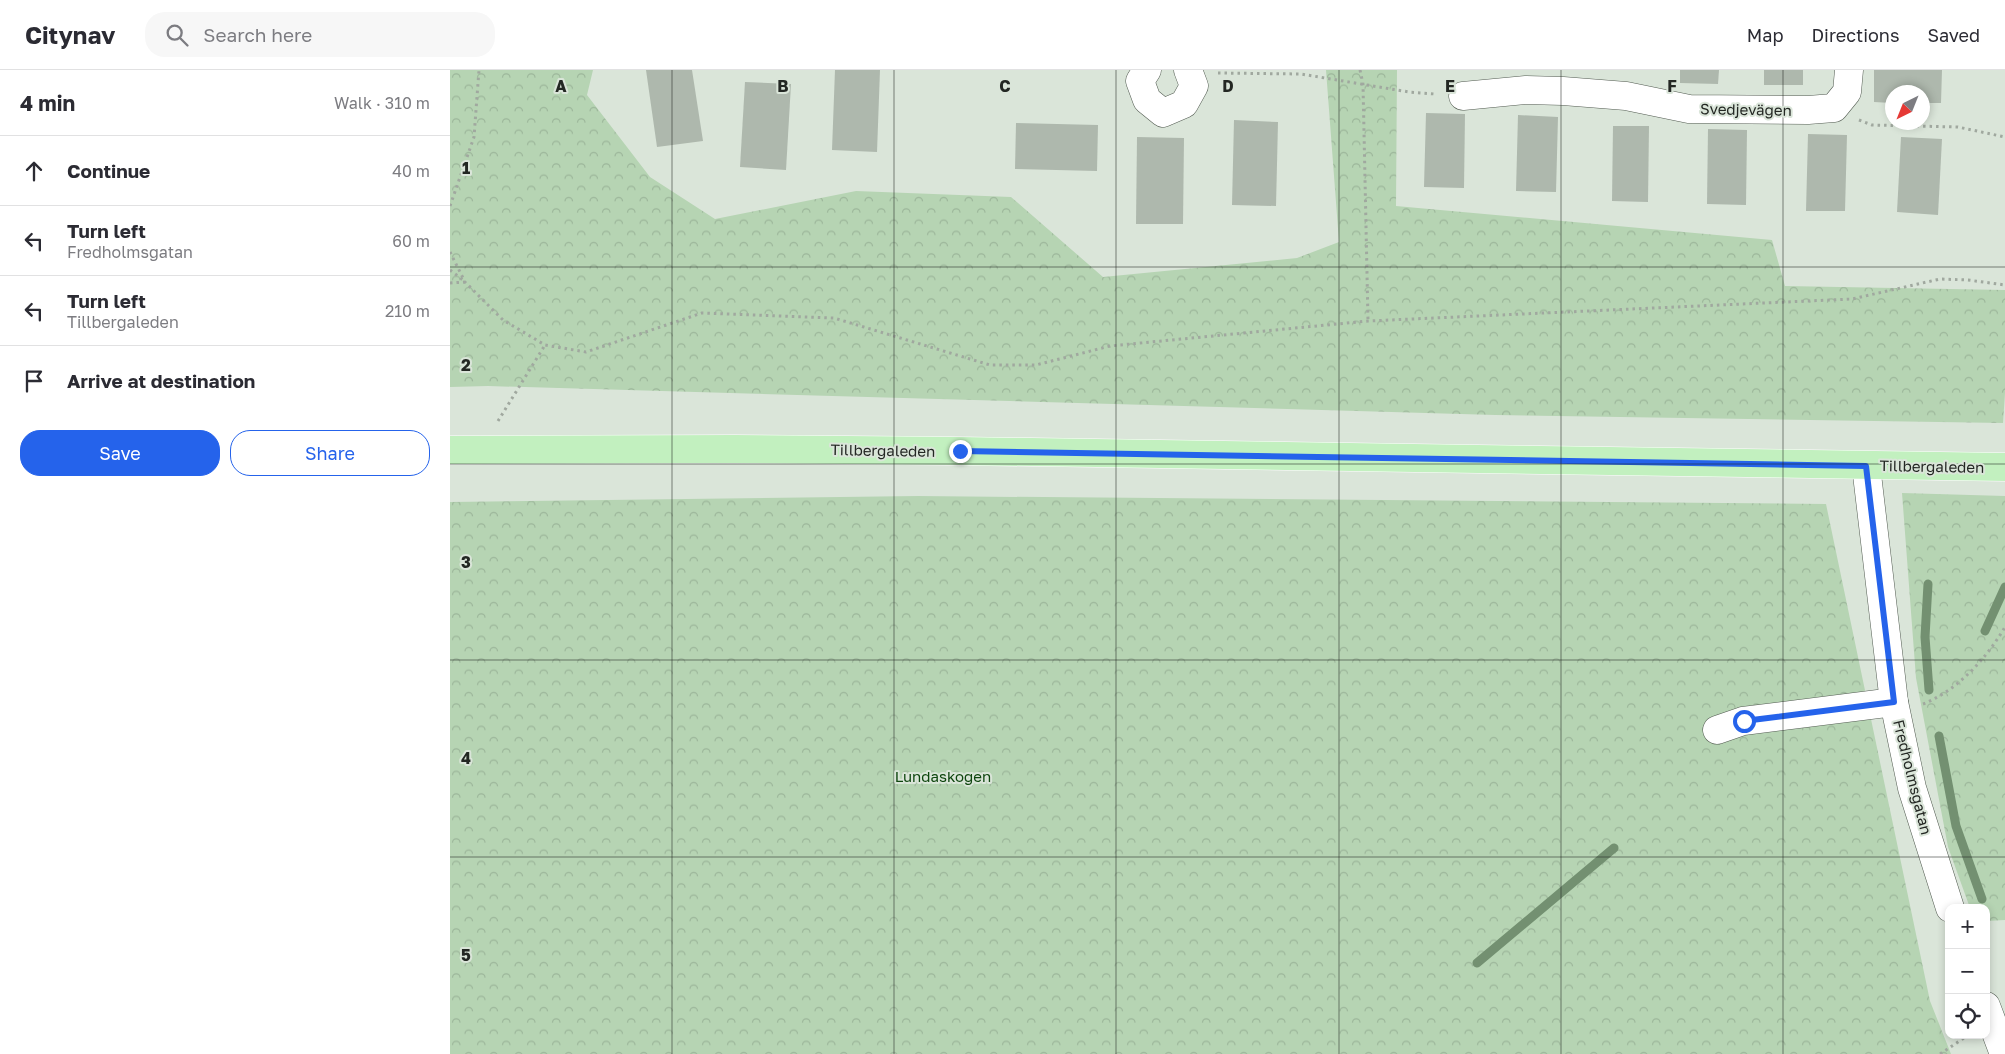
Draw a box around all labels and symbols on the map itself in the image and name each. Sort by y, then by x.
text: A [555,76,567,96]
text: B [777,76,789,96]
text: C [999,76,1011,96]
text: D [1222,76,1234,96]
text: E [1445,76,1455,96]
text: F [1667,76,1677,96]
north arrow [1885,85,1930,130]
street label: Svedjevägen [1700,99,1792,119]
text: 1 [462,158,470,178]
text: 2 [461,355,471,375]
street label: Tillbergaleden [830,440,936,460]
route end [949,440,972,463]
street label: Tillbergaleden [1879,456,1985,476]
text: 3 [461,552,471,572]
route start [1733,710,1756,733]
street label: Fredholmsgatan [1890,718,1936,836]
text: 4 [461,748,471,768]
park label: Lundaskogen [895,767,991,785]
text: 5 [461,945,471,965]

